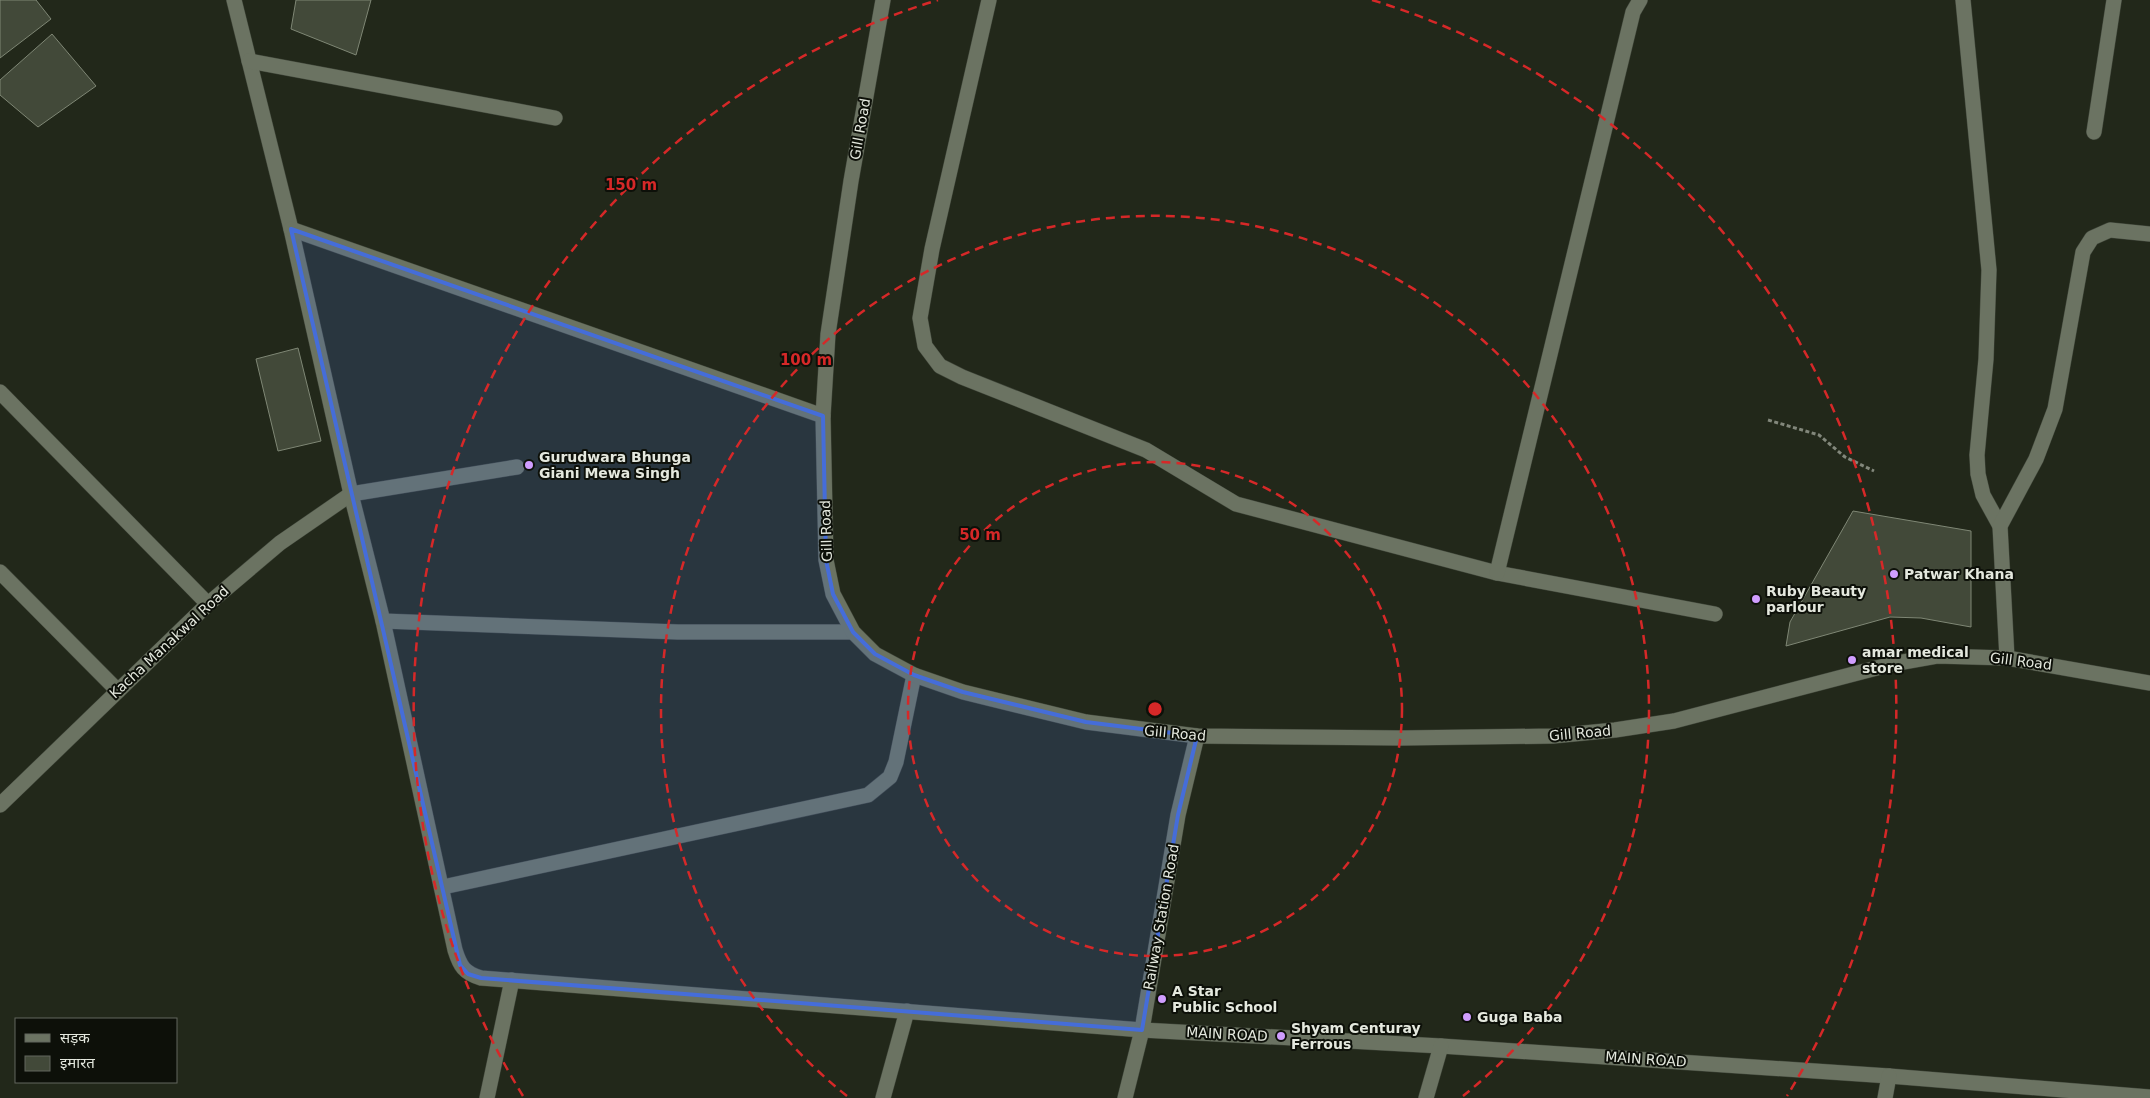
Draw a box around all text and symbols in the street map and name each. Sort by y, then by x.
street label: Gill Road [847,97,873,161]
text: 150 m [605,176,657,194]
text: 100 m [780,351,832,369]
place label: Gurudwara Bhunga Giani Mewa Singh [539,449,691,481]
marker: Gurudwara Bhunga Giani Mewa Singh [523,459,535,471]
street label: Gill Road [817,500,835,562]
text: 50 m [959,526,1001,544]
place label: Patwar Khana [1904,566,2014,582]
marker: Patwar Khana [1888,568,1900,580]
street label: Kacha Manakwal Road [106,583,232,701]
place label: Ruby Beauty parlour [1766,583,1866,615]
marker: Ruby Beauty parlour [1750,593,1762,605]
place label: amar medical store [1862,644,1969,676]
street label: Gill Road [1989,649,2053,673]
marker: amar medical store [1846,654,1858,666]
centre of rings [1146,700,1164,718]
street label: Gill Road [1143,722,1207,744]
street label: Gill Road [1548,722,1612,744]
street label: Railway Station Road [1140,843,1182,991]
place label: A Star Public School [1172,983,1277,1015]
marker: A Star Public School [1156,993,1168,1005]
place label: Guga Baba [1477,1009,1562,1025]
marker: Guga Baba [1461,1011,1473,1023]
legend [15,1018,178,1083]
place label: Shyam Centuray Ferrous [1291,1020,1421,1052]
street label: MAIN ROAD [1186,1024,1268,1044]
text: सड़क [60,1029,90,1047]
marker: Shyam Centuray Ferrous [1275,1030,1287,1042]
street label: MAIN ROAD [1605,1048,1687,1070]
text: इमारत [60,1054,95,1072]

